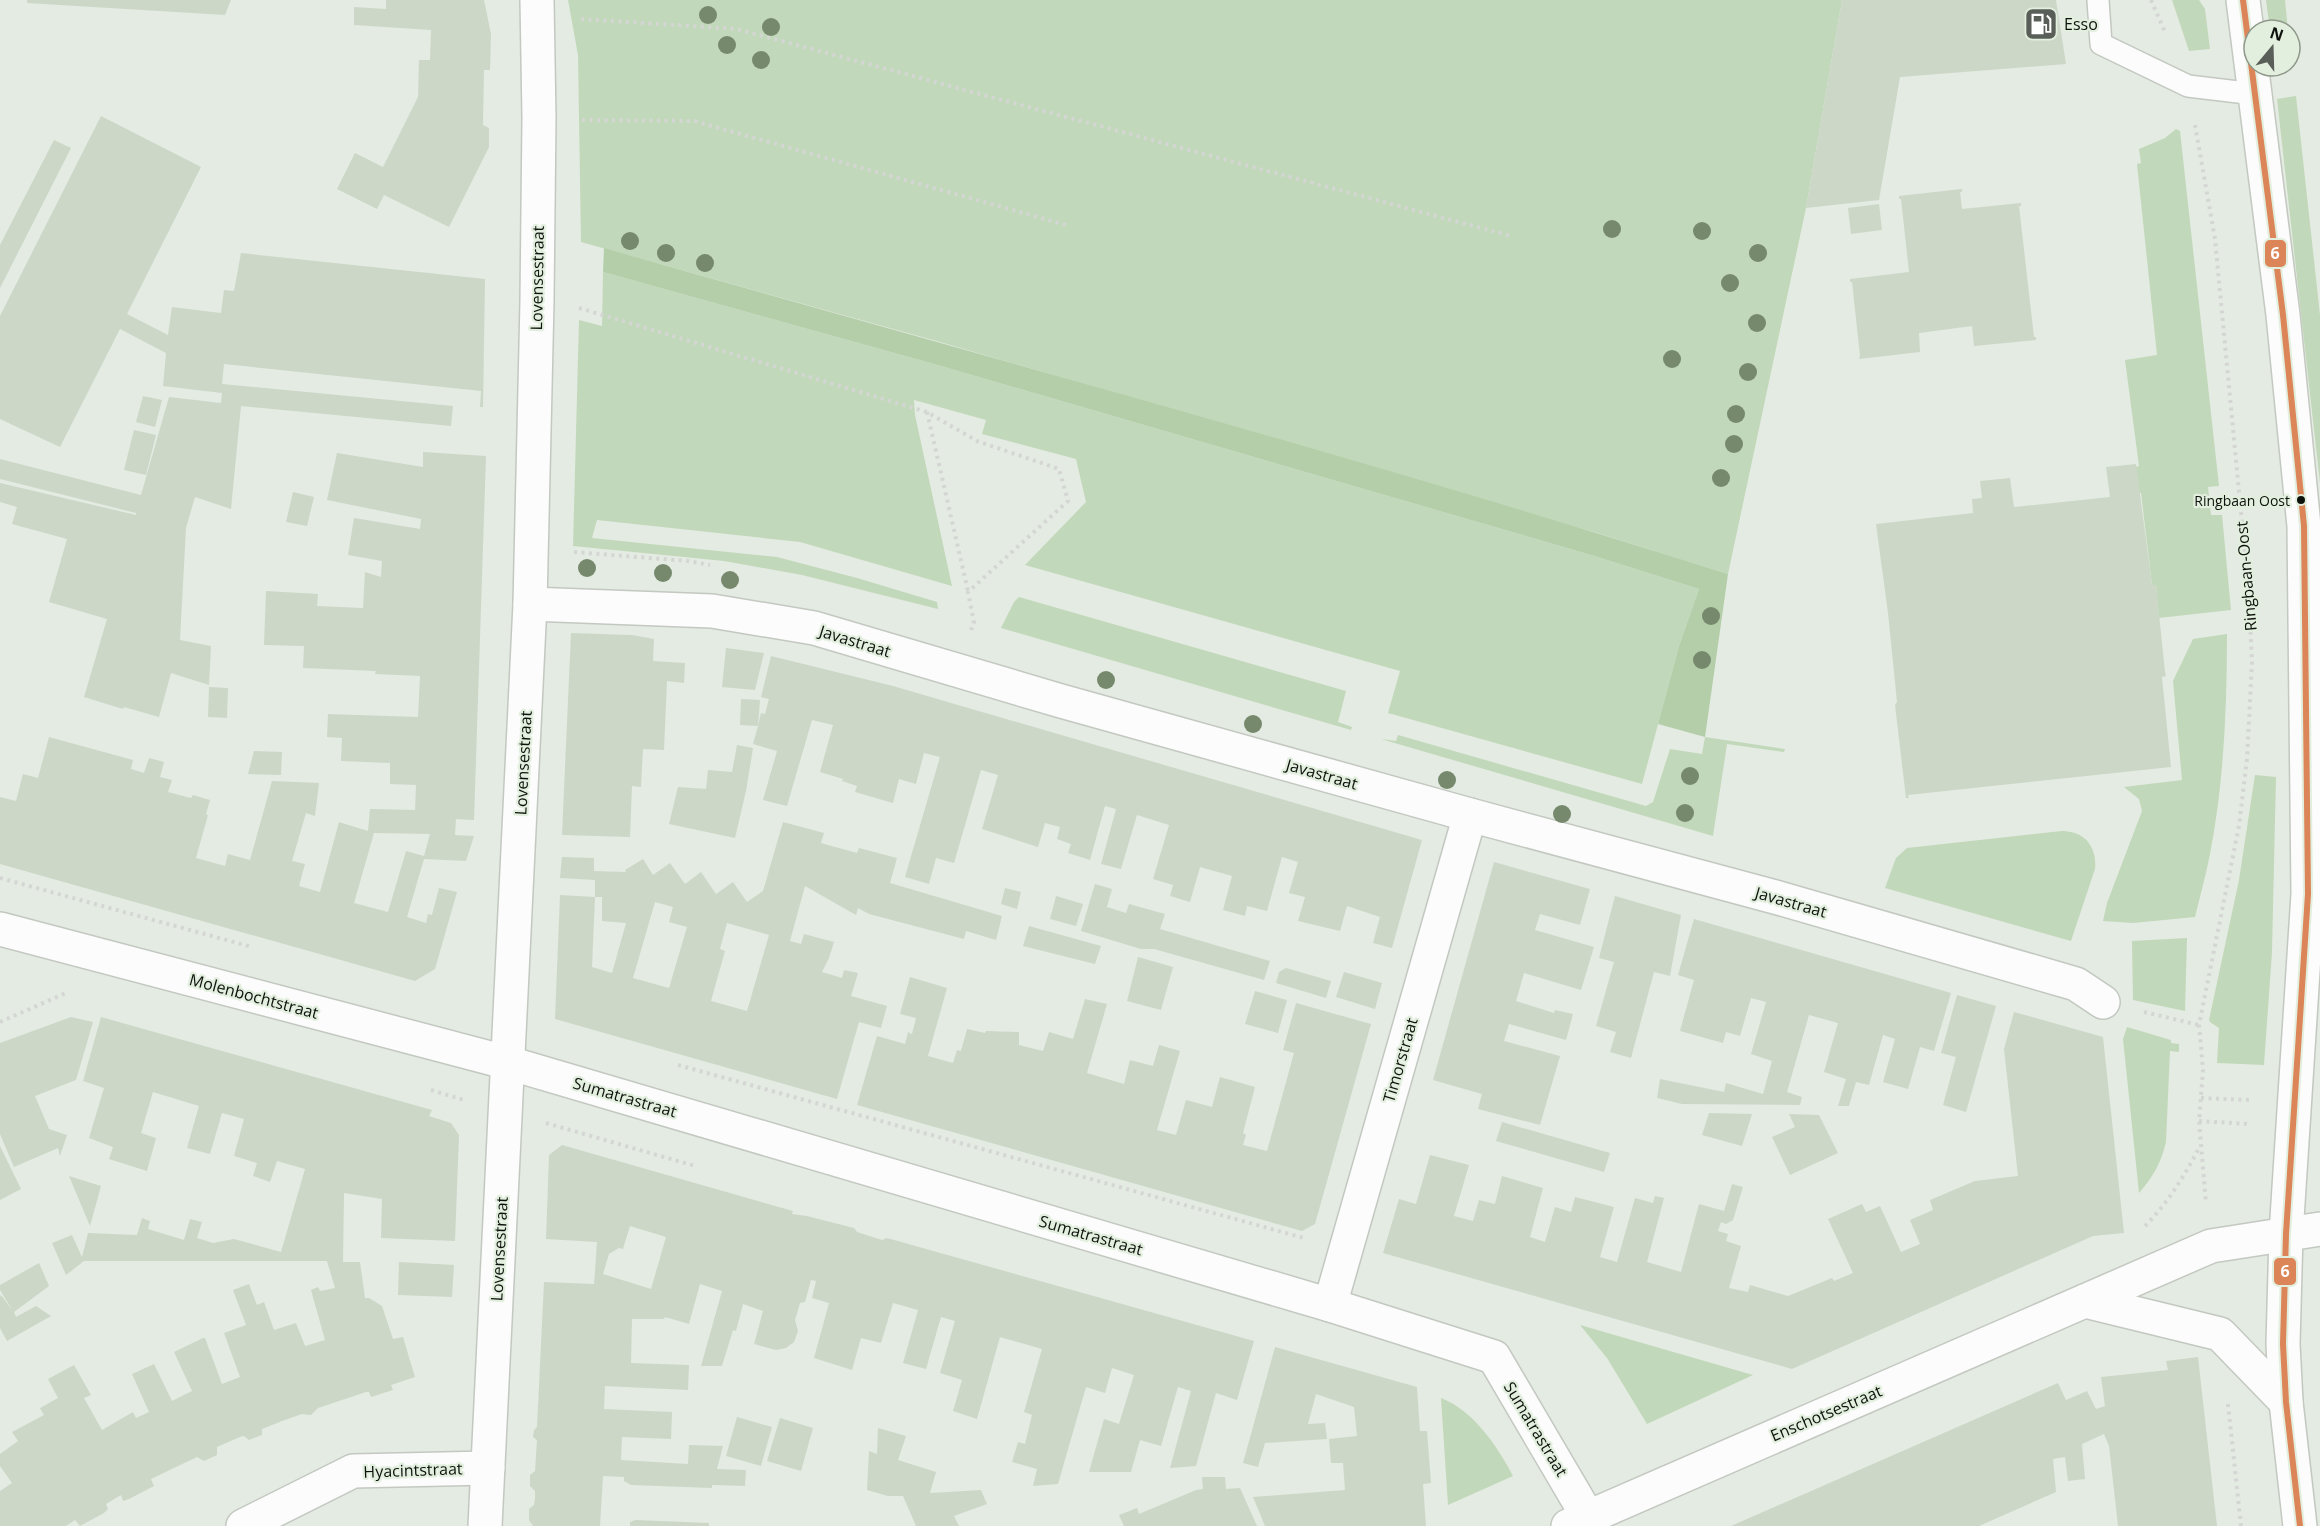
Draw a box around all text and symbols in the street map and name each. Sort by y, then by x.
fuel station icon: Esso [2023,6,2059,42]
place label: Esso [2064,13,2098,35]
north arrow [2242,18,2302,78]
text: N [2267,21,2287,46]
street label: Lovensestraat [525,225,549,331]
line badge: 6 [2264,239,2287,268]
text: 6 [2270,242,2280,264]
place label: Ringbaan Oost [2194,491,2290,510]
marker: Ringbaan Oost [2295,494,2307,506]
street label: Ringbaan-Oost [2230,520,2262,632]
street label: Javastraat [815,619,894,662]
street label: Lovensestraat [509,710,537,816]
street label: Javastraat [1282,753,1361,795]
street label: Javastraat [1751,881,1830,923]
street label: Molenbochtstraat [187,968,321,1024]
street label: Timorstraat [1377,1015,1423,1105]
street label: Sumatrastraat [571,1072,680,1122]
street label: Lovensestraat [485,1196,513,1302]
street label: Sumatrastraat [1037,1210,1146,1260]
line badge: 6 [2273,1257,2297,1286]
text: 6 [2280,1260,2290,1282]
street label: Sumatrastraat [1499,1378,1573,1481]
street label: Enschotsestraat [1767,1379,1885,1446]
street label: Hyacintstraat [363,1457,463,1483]

